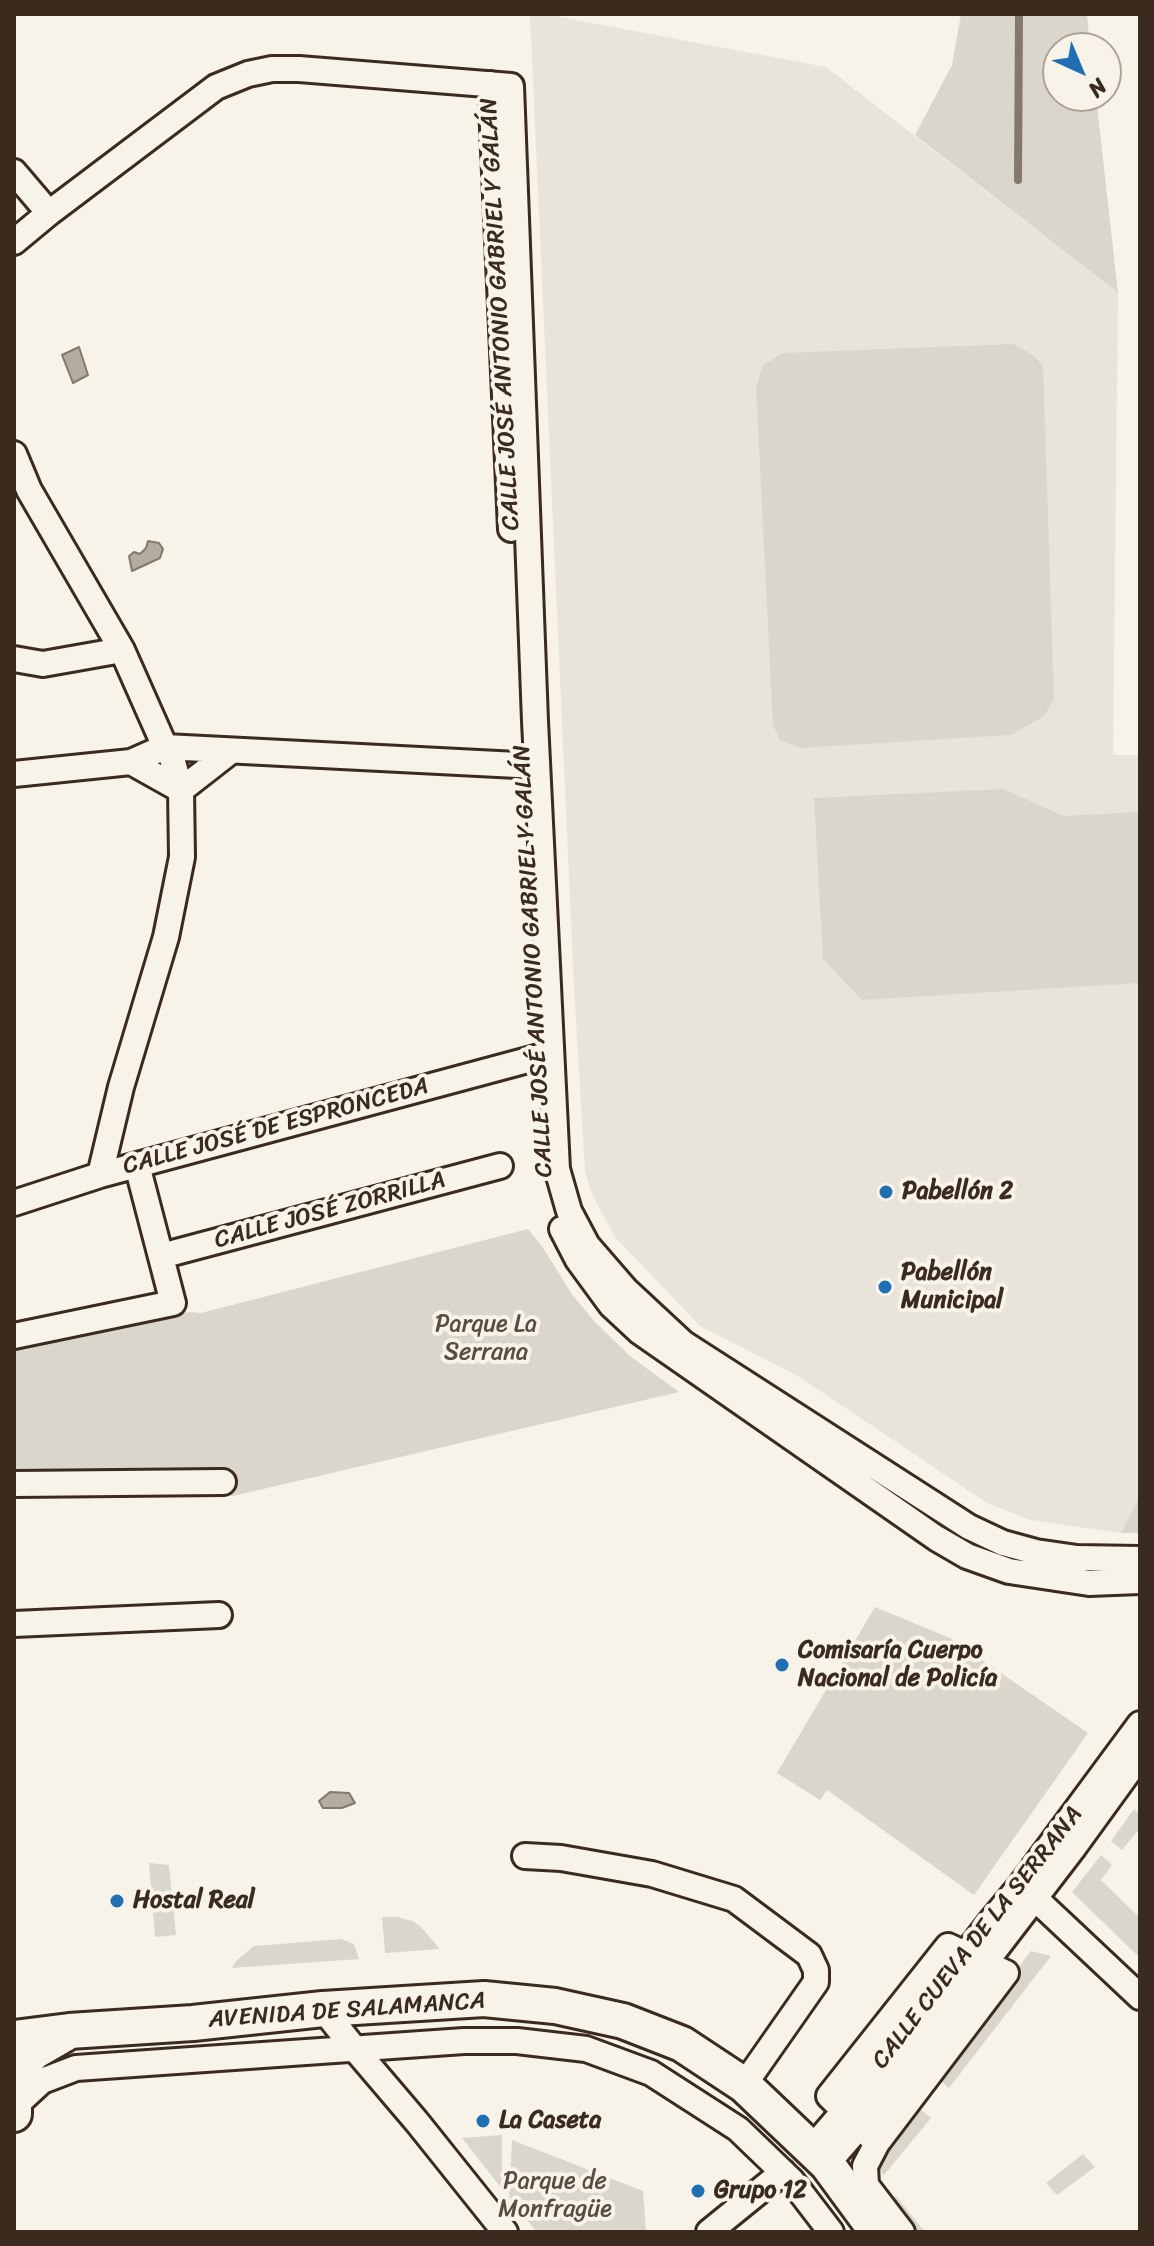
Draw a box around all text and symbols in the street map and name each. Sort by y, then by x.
north arrow [1042,32,1122,112]
text: N [1079,69,1117,108]
street label: CALLE JOSÉ ANTONIO GABRIEL Y GALÁN [475,97,527,531]
street label: CALLE JOSÉ ANTONIO GABRIEL Y GALÁN [508,744,560,1178]
street label: CALLE JOSÉ DE ESPRONCEDA [120,1072,432,1182]
street label: CALLE JOSÉ ZORRILLA [211,1166,449,1256]
place label: Pabellón 2 [902,1178,1013,1206]
marker: Pabellón 2 [877,1183,895,1201]
place label: Pabellón Municipal [901,1259,1003,1315]
marker: Pabellón Municipal [876,1278,894,1296]
park label: Parque La Serrana [435,1311,537,1367]
place label: Comisaría Cuerpo Nacional de Policía [798,1637,997,1693]
marker: Comisaría Cuerpo Nacional de Policía [773,1656,791,1674]
street label: CALLE CUEVA DE LA SERRANA [867,1801,1089,2075]
place label: Hostal Real [133,1887,255,1915]
marker: Hostal Real [108,1892,126,1910]
street label: AVENIDA DE SALAMANCA [207,1987,487,2035]
place label: La Caseta [499,2107,601,2135]
marker: La Caseta [474,2112,492,2130]
park label: Parque de Monfragüe [498,2168,612,2224]
place label: Grupo 12 [714,2177,807,2205]
marker: Grupo 12 [689,2182,707,2200]

